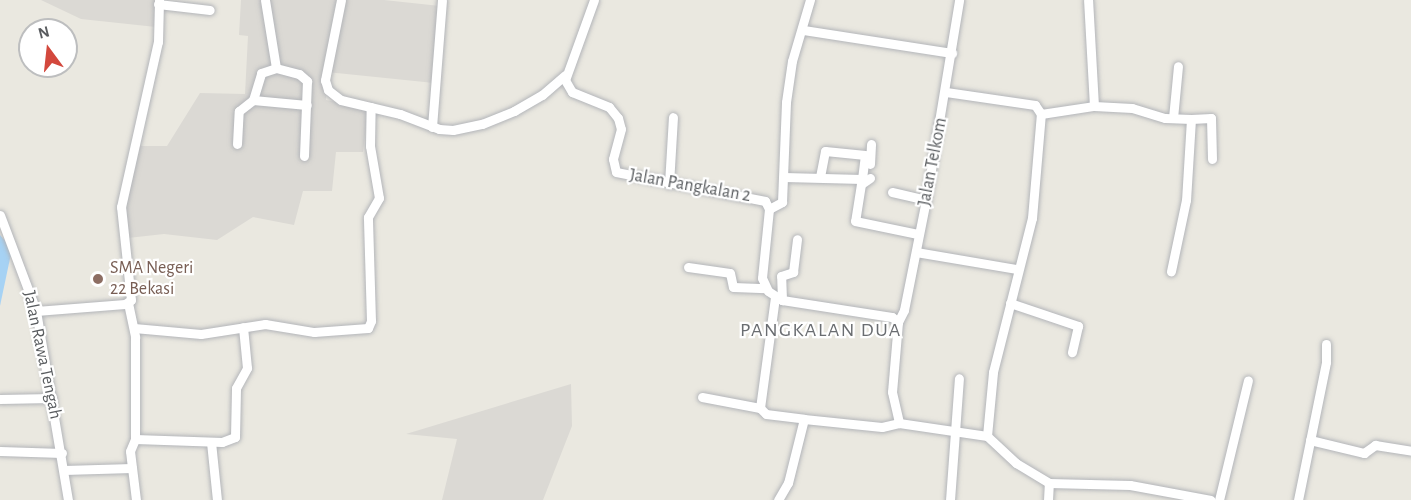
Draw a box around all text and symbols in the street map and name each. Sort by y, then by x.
north arrow [18,18,78,78]
text: N [36,23,51,42]
street label: Jalan Telkom [914,116,952,208]
street label: Jalan Pangkalan 2 [628,165,752,207]
place label: SMA Negeri 22 Bekasi [110,258,193,300]
marker: SMA Negeri 22 Bekasi [91,272,105,286]
street label: Jalan Rawa Tengah [18,289,66,421]
district label: PANGKALAN DUA [740,318,902,342]

